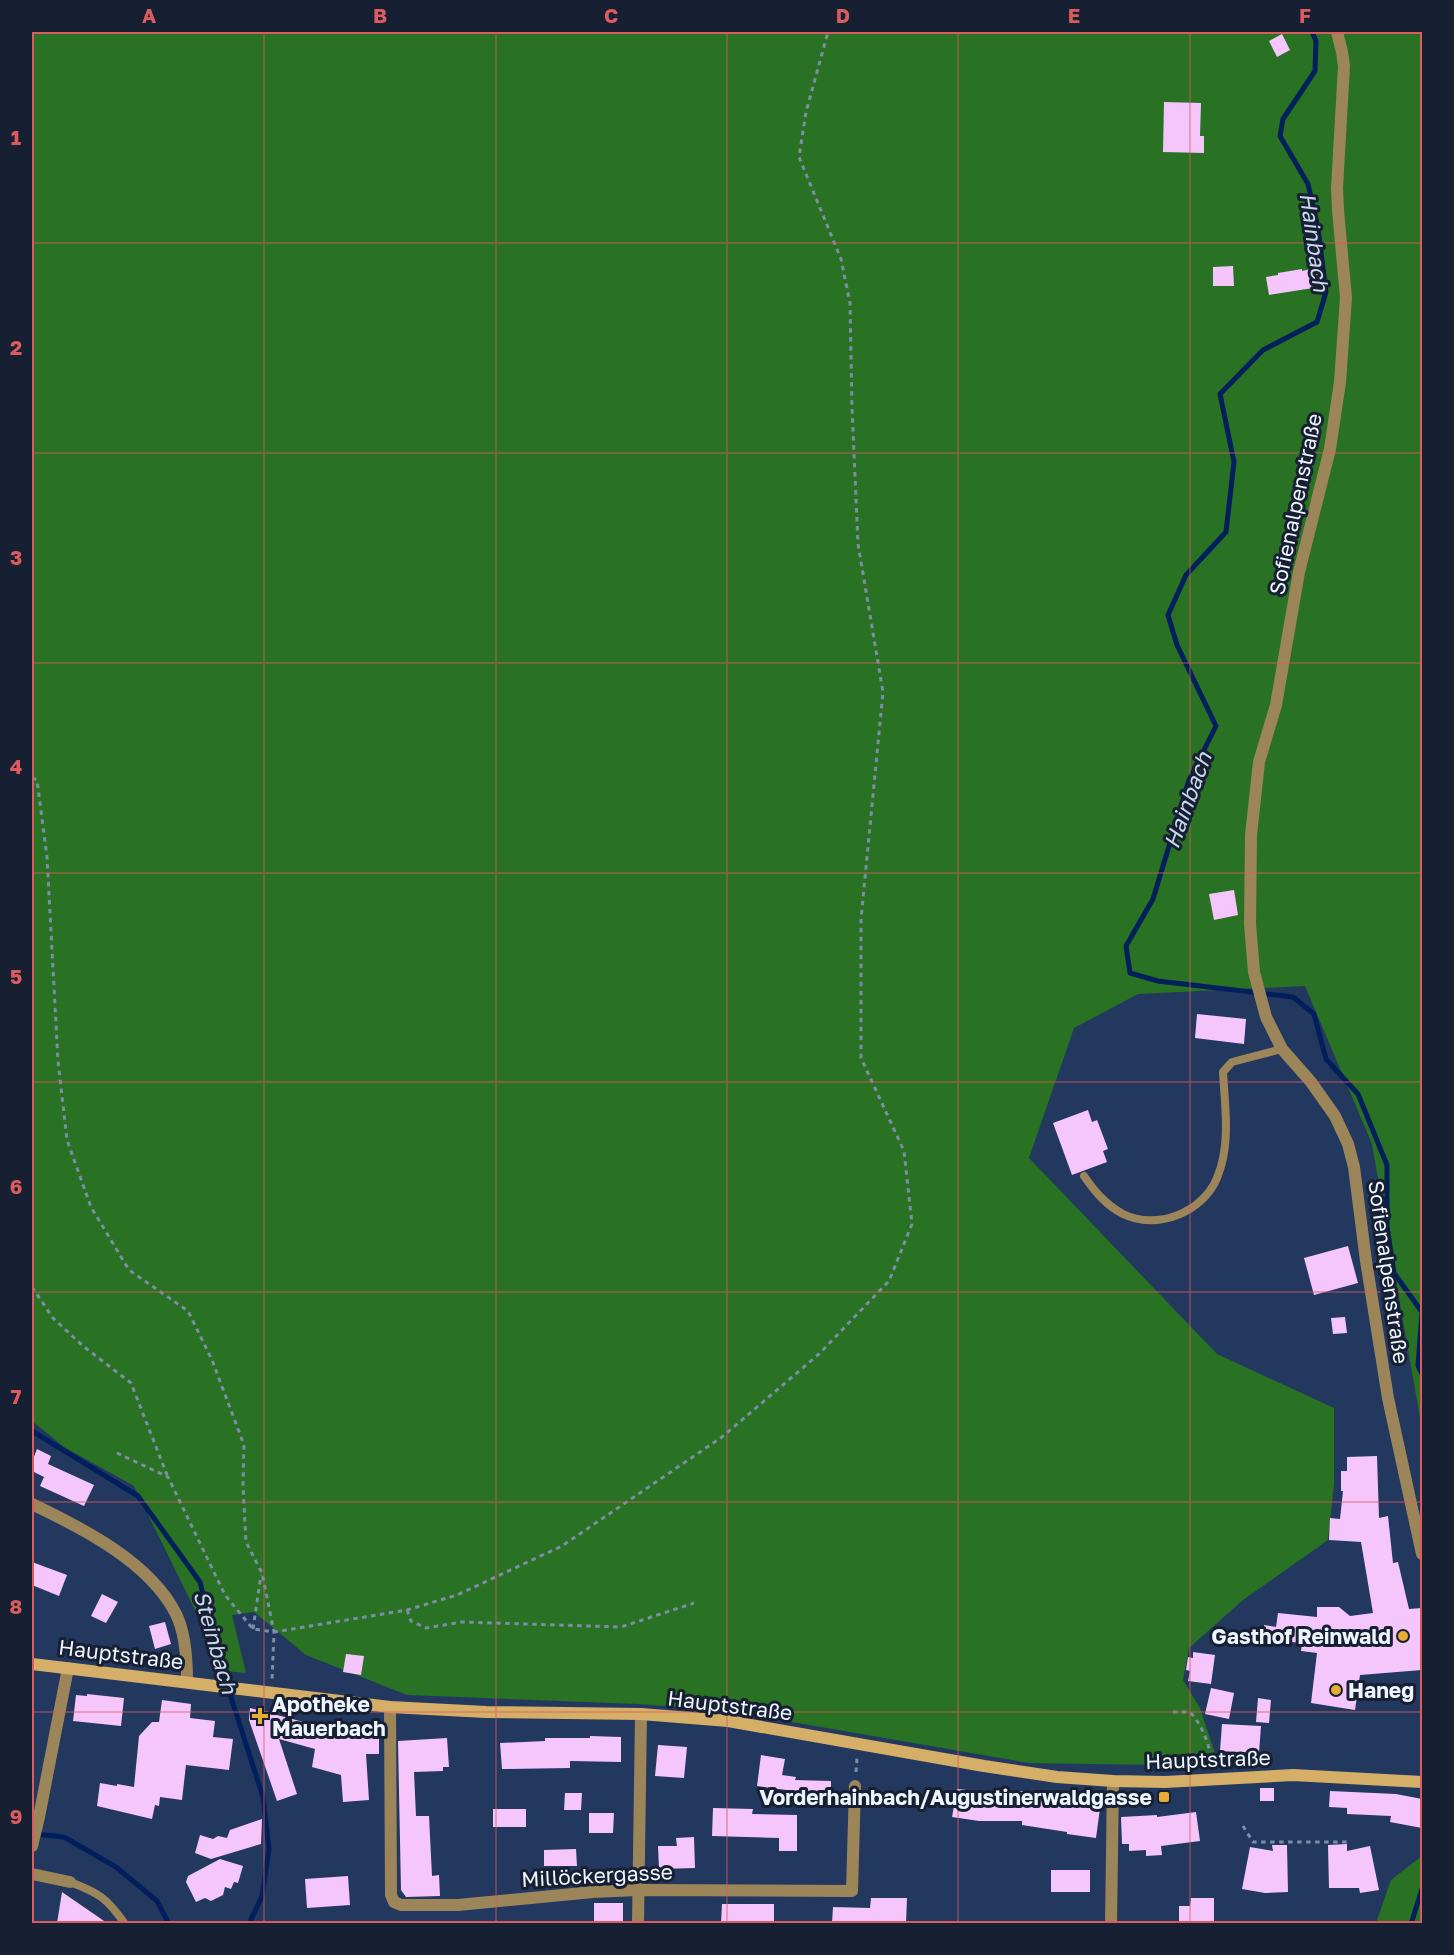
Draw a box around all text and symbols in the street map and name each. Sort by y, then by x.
text: A [142,3,156,27]
text: B [373,3,387,27]
text: C [604,3,618,27]
text: D [836,3,850,27]
text: E [1068,3,1080,27]
text: F [1299,3,1311,27]
text: 1 [11,125,21,149]
water label: Hainbach [1295,191,1336,295]
text: 2 [10,335,22,359]
street label: Sofienalpenstraße [1263,411,1327,597]
text: 3 [10,545,22,569]
water label: Hainbach [1157,747,1217,852]
text: 4 [10,754,22,778]
text: 5 [10,964,22,988]
text: 6 [10,1174,22,1198]
street label: Sofienalpenstraße [1363,1179,1415,1365]
text: 7 [11,1384,22,1408]
water label: Steinbach [188,1587,244,1698]
text: 8 [10,1594,22,1618]
place label: Gasthof Reinwald [1211,1623,1391,1649]
marker: Gasthof Reinwald [1396,1629,1410,1643]
street label: Hauptstraße [57,1633,185,1675]
place label: Haneg [1348,1677,1414,1703]
marker: Haneg [1329,1683,1343,1697]
street label: Hauptstraße [666,1684,794,1726]
place label: Apotheke Mauerbach [272,1691,386,1741]
marker: Apotheke Mauerbach [253,1709,267,1723]
street label: Hauptstraße [1145,1744,1271,1774]
place label: Vorderhainbach/Augustinerwaldgasse [759,1784,1152,1810]
marker: Vorderhainbach/Augustinerwaldgasse [1157,1790,1171,1804]
text: 9 [10,1804,22,1828]
street label: Millöckergasse [521,1858,673,1892]

